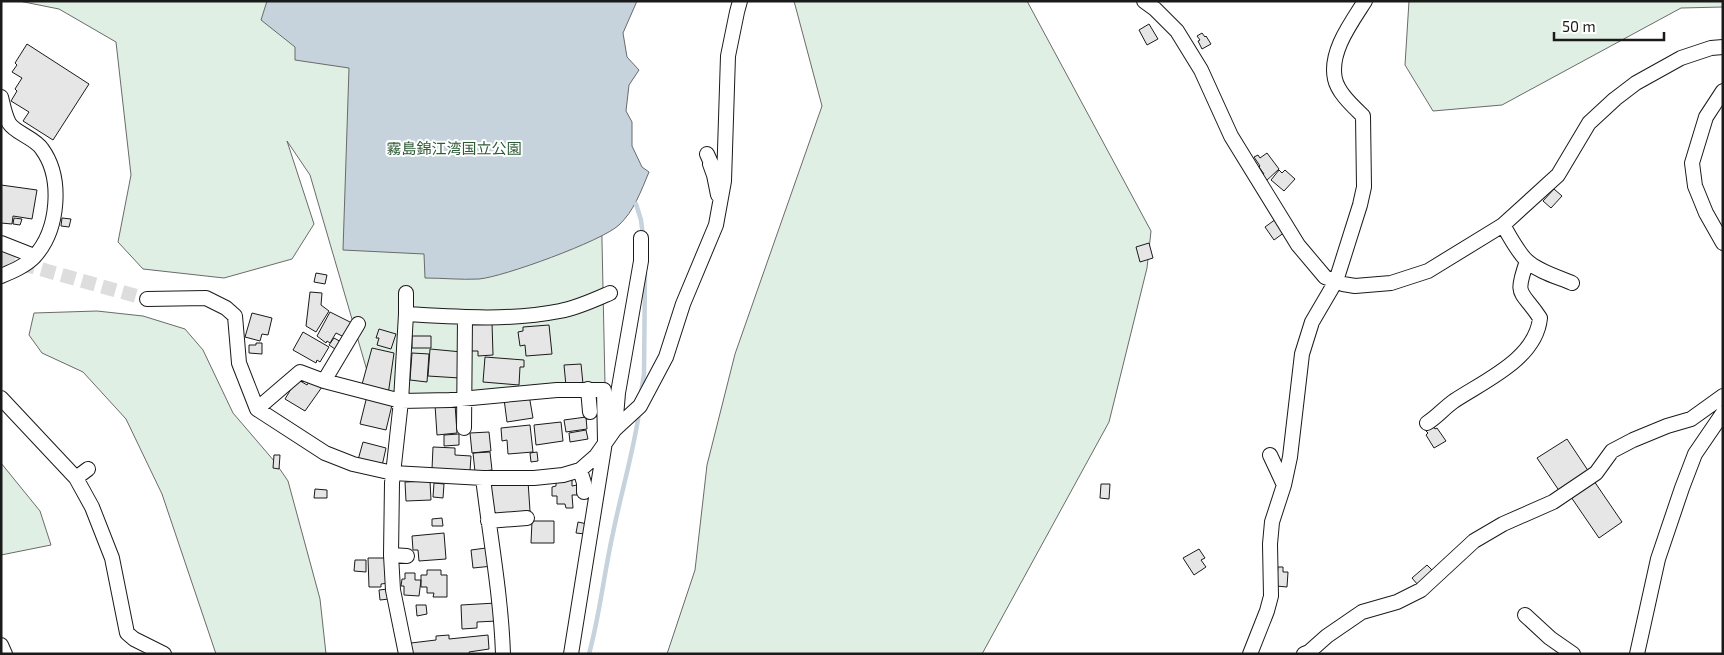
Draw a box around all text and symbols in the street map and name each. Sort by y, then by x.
scale bar [1554,10,1664,42]
text: 50 m [1562,17,1596,35]
park label: 霧島錦江湾国立公園 [386,139,522,157]

